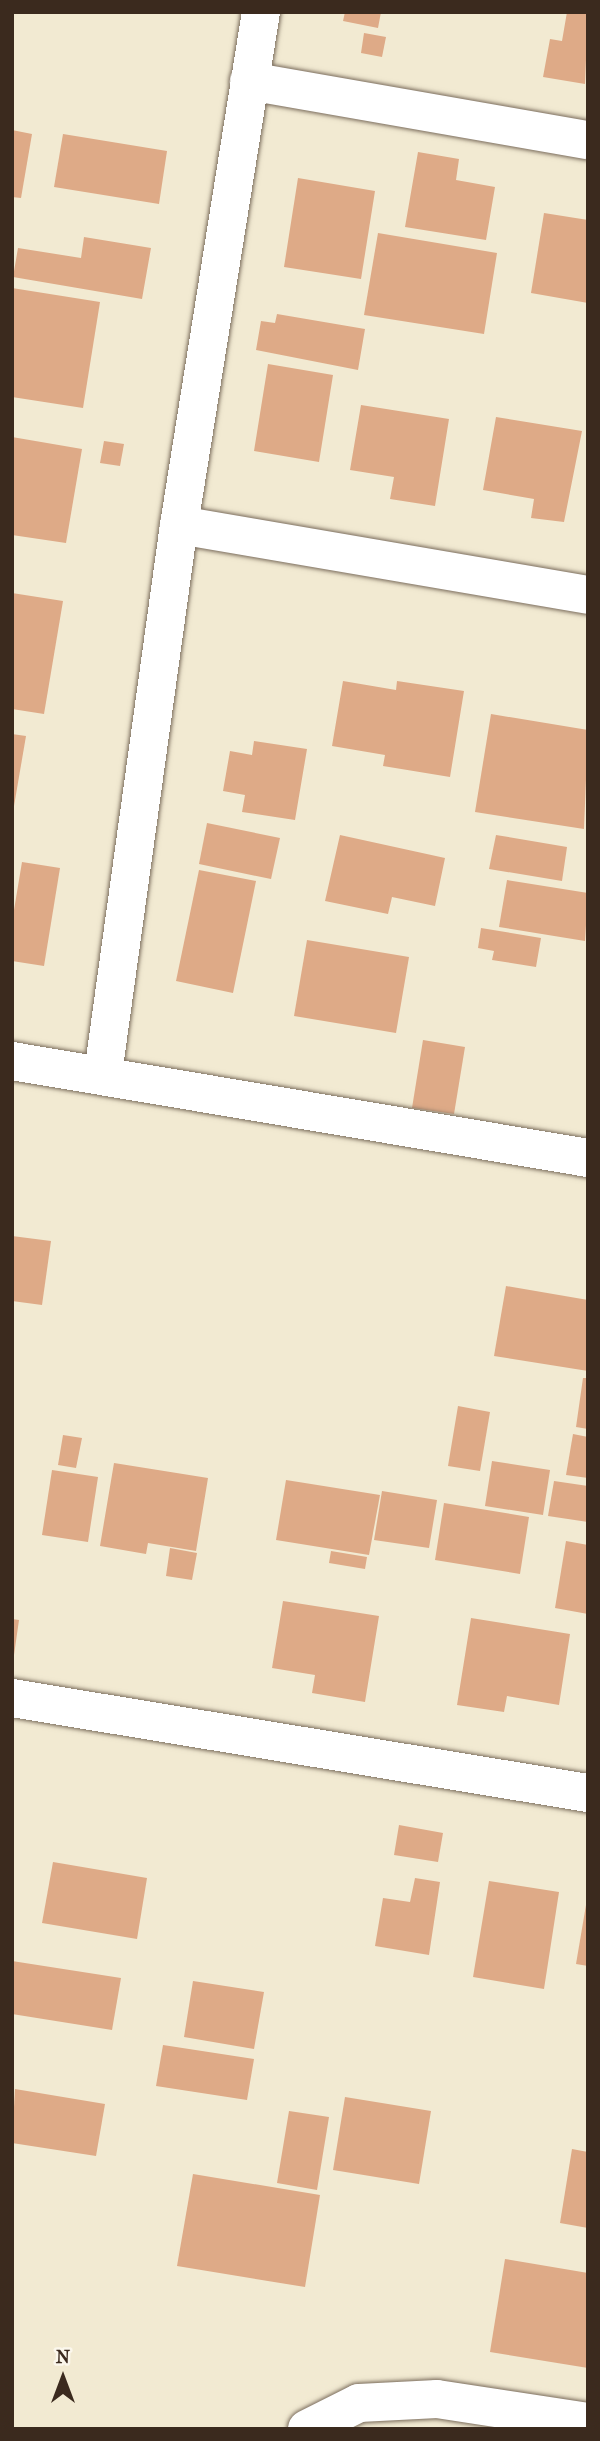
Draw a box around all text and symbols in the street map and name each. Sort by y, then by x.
north arrow [28,2343,98,2413]
text: N [56,2346,70,2368]

